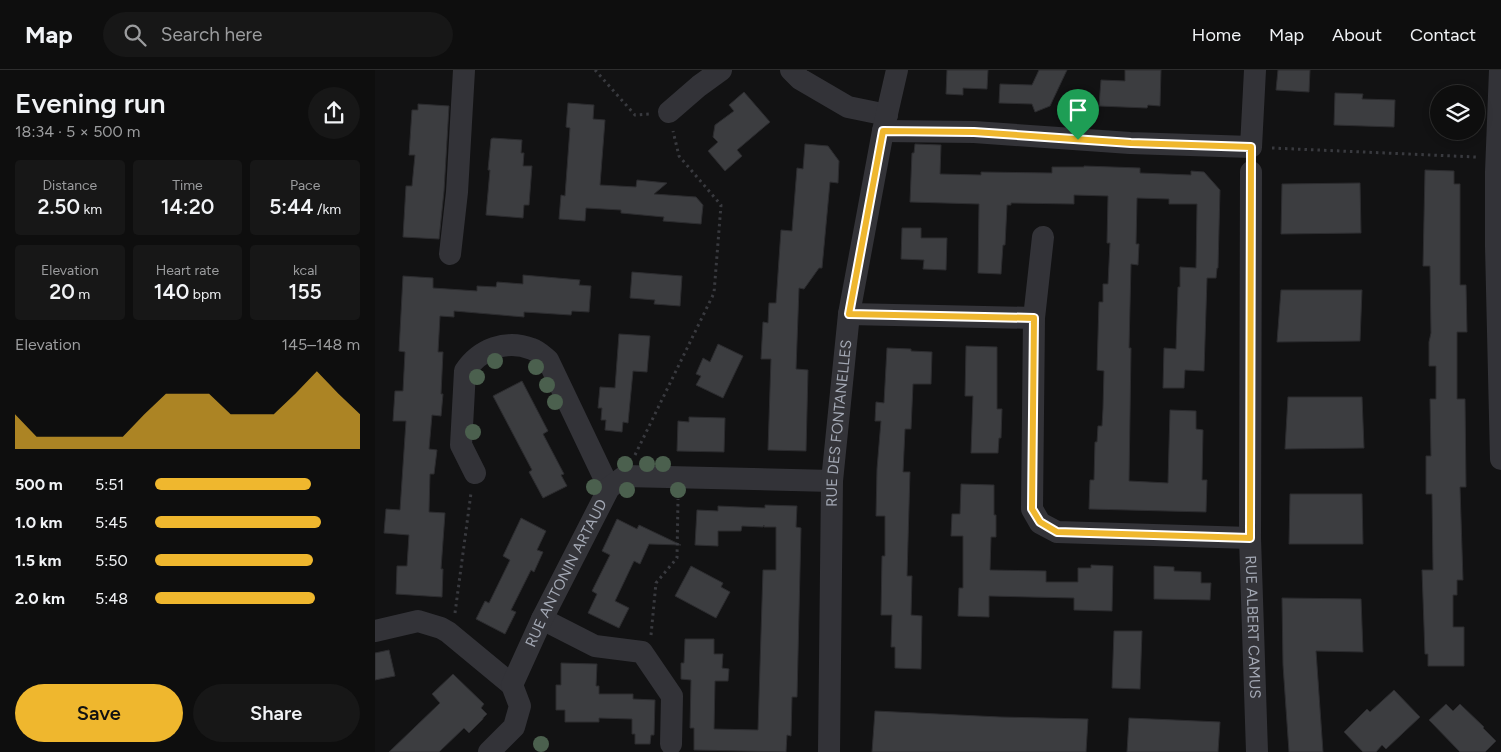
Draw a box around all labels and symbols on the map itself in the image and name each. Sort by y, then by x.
pin [1057,89,1099,140]
street label: RUE DES FONTANELLES [823,339,855,507]
street label: RUE ANTONIN ARTAUD [521,496,611,650]
street label: RUE ALBERT CAMUS [1242,555,1264,699]

